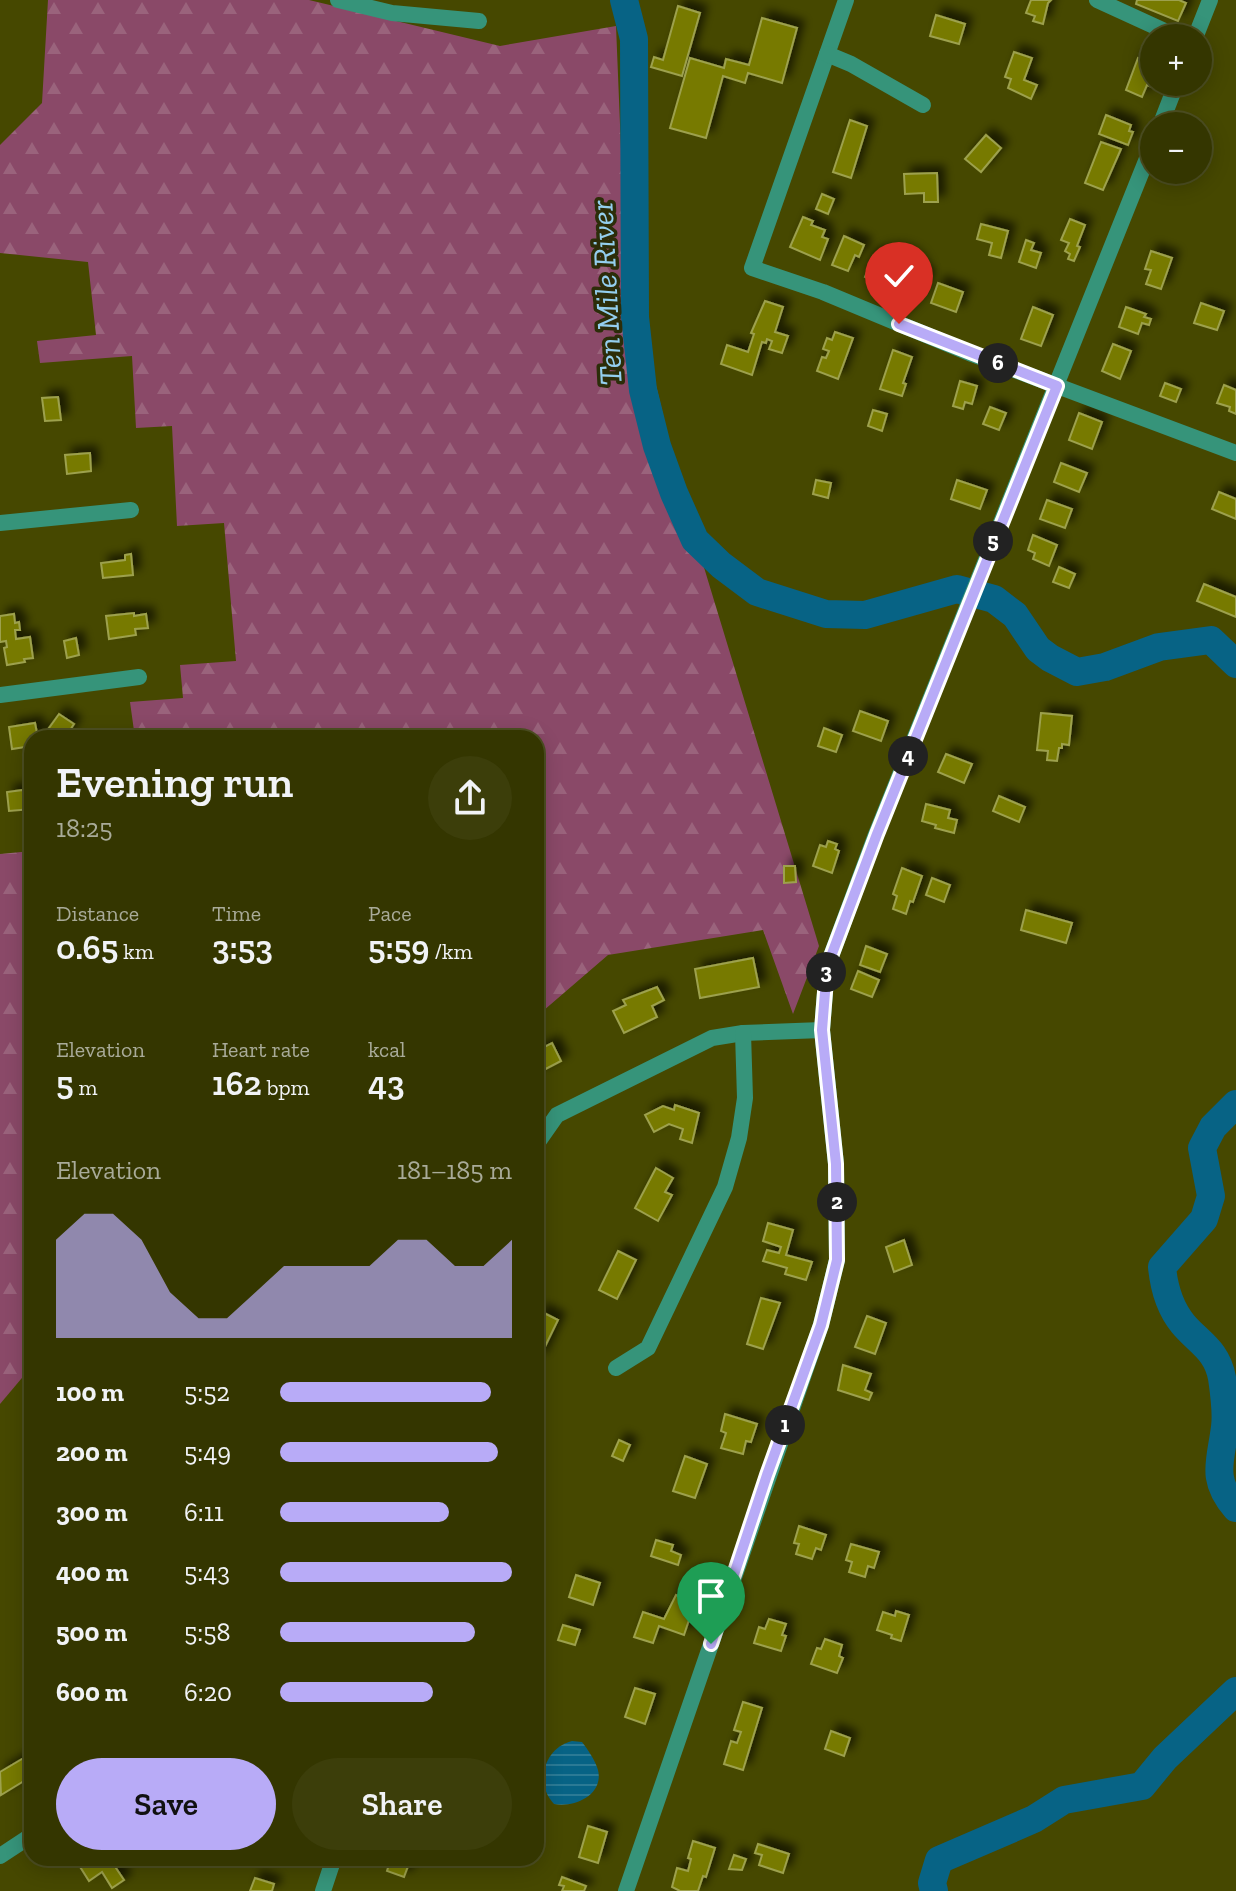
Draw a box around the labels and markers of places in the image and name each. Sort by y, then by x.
pin [865,242,933,324]
pin: 6 [978,343,1018,383]
pin: 5 [973,521,1013,561]
pin: 4 [888,736,928,776]
pin: 3 [806,952,846,992]
pin: 2 [817,1182,857,1222]
pin: 1 [765,1405,805,1445]
pin [677,1562,745,1644]

